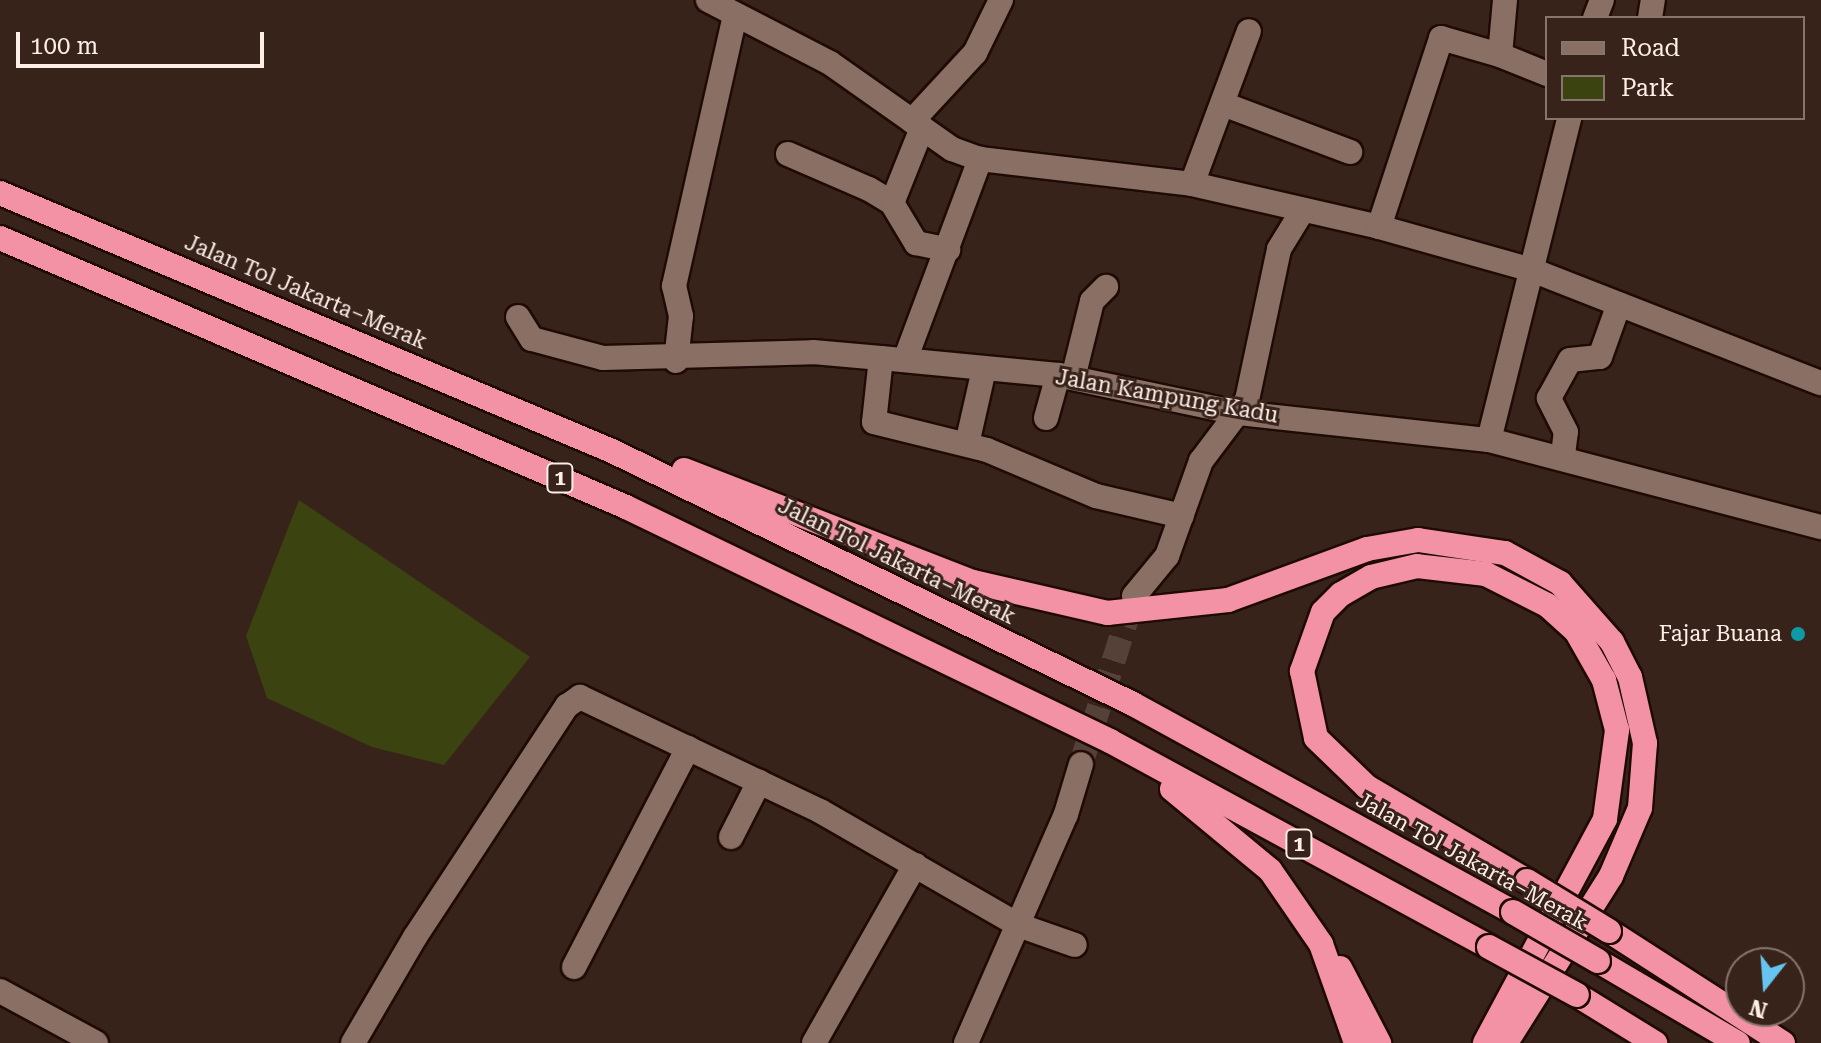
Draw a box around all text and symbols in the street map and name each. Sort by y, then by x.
scale bar [20,16,268,66]
legend [1545,16,1805,120]
text: 100 m [30,32,98,60]
text: Road [1621,34,1680,62]
text: Park [1621,74,1674,102]
street label: Jalan Tol Jakarta–Merak [181,229,431,355]
street label: Jalan Kampung Kadu [1054,363,1280,429]
road number: 1 [546,462,574,494]
street label: Jalan Tol Jakarta–Merak [774,492,1020,630]
place label: Fajar Buana [1659,621,1782,647]
marker: Fajar Buana [1789,625,1807,643]
street label: Jalan Tol Jakarta–Merak [1352,786,1592,936]
road number: 1 [1285,828,1313,860]
north arrow [1725,947,1805,1027]
text: N [1747,994,1770,1023]

